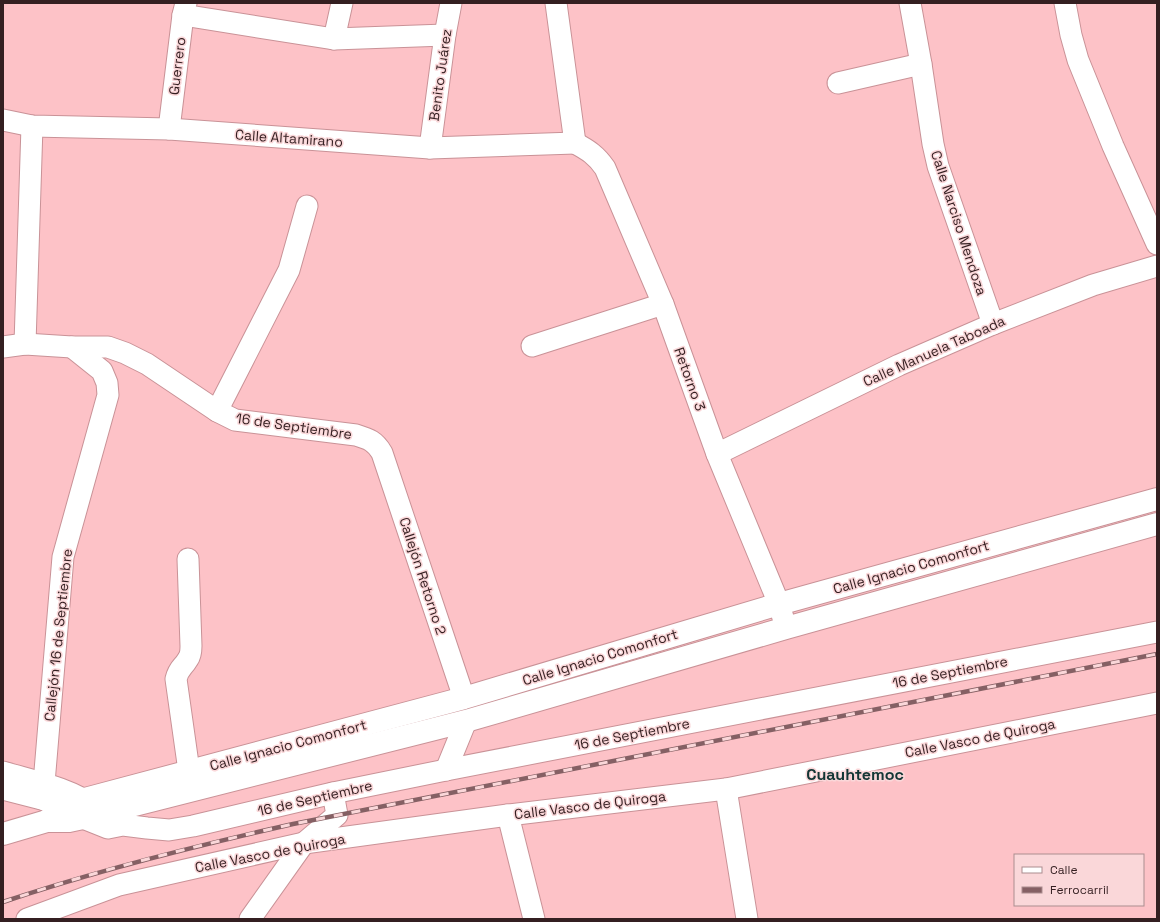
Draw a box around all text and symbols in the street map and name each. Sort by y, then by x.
street label: Benito Juárez [425,28,455,122]
street label: Guerrero [165,36,189,96]
street label: Calle Altamirano [234,125,344,151]
street label: Calle Narciso Mendoza [927,148,991,298]
street label: Calle Manuela Taboada [860,312,1008,390]
street label: Retorno 3 [670,345,710,413]
street label: 16 de Septiembre [235,409,353,443]
street label: Callejón Retorno 2 [395,515,451,637]
street label: Calle Ignacio Comonfort [831,536,991,598]
street label: Callejón 16 de Septiembre [40,548,76,722]
street label: Calle Ignacio Comonfort [520,625,680,689]
street label: 16 de Septiembre [891,652,1009,692]
street label: 16 de Septiembre [573,714,691,754]
street label: Calle Ignacio Comonfort [208,715,368,775]
street label: Calle Vasco de Quiroga [903,715,1057,761]
district label: Cuauhtemoc [806,764,904,785]
street label: 16 de Septiembre [256,776,374,820]
street label: Calle Vasco de Quiroga [513,787,667,823]
street label: Calle Vasco de Quiroga [193,830,347,876]
legend [1014,854,1144,906]
text: Calle [1050,862,1078,878]
text: Ferrocarril [1050,882,1109,898]

